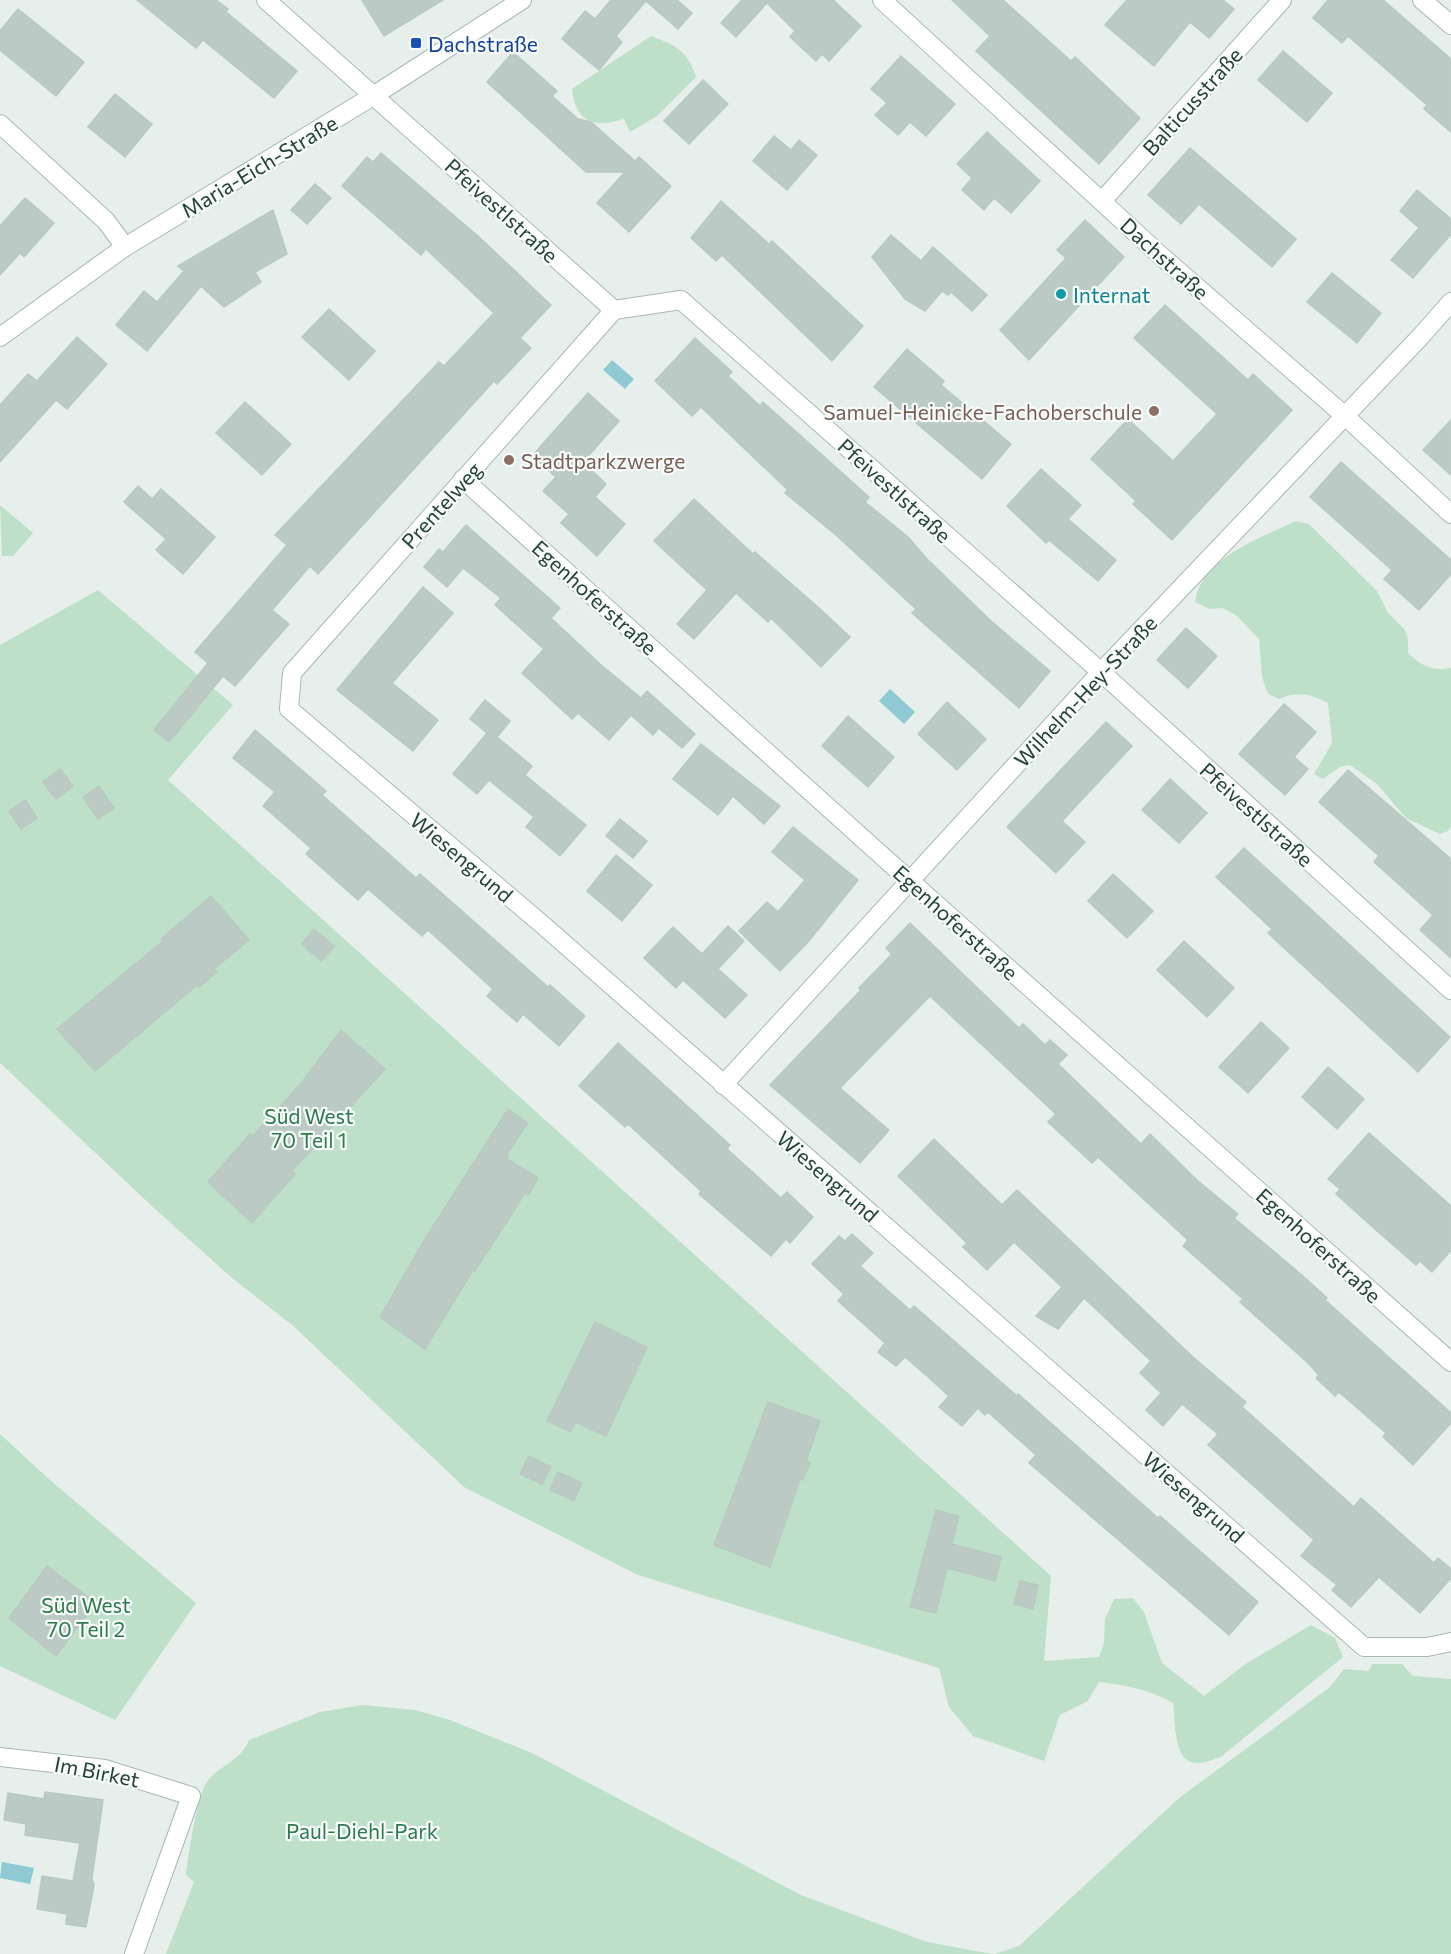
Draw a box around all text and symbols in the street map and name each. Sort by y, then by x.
place label: Dachstraße [428,31,538,56]
marker: Dachstraße [409,36,423,50]
street label: Balticusstraße [1137,42,1247,160]
street label: Maria-Eich-Straße [177,110,341,222]
street label: Pfeivestlstraße [440,153,564,267]
street label: Dachstraße [1116,212,1214,304]
place label: Internat [1073,282,1150,307]
marker: Internat [1054,287,1068,301]
place label: Samuel-Heinicke-Fachoberschule [823,399,1142,424]
marker: Samuel-Heinicke-Fachoberschule [1147,404,1161,418]
street label: Pfeivestlstraße [833,433,957,547]
place label: Stadtparkzwerge [521,448,685,473]
marker: Stadtparkzwerge [502,453,516,467]
street label: Prentelweg [396,456,486,554]
street label: Egenhoferstraße [528,534,662,660]
street label: Wilhelm-Hey-Straße [1008,610,1162,772]
street label: Pfeivestlstraße [1195,757,1319,871]
street label: Wiesengrund [406,807,518,907]
street label: Egenhoferstraße [889,859,1023,985]
park label: Süd West 70 Teil 1 [264,1103,354,1152]
street label: Wiesengrund [772,1125,884,1227]
street label: Egenhoferstraße [1252,1182,1386,1308]
street label: Wiesengrund [1138,1446,1250,1548]
park label: Süd West 70 Teil 2 [41,1592,131,1641]
street label: Im Birket [52,1751,142,1791]
park label: Paul-Diehl-Park [286,1818,438,1843]

